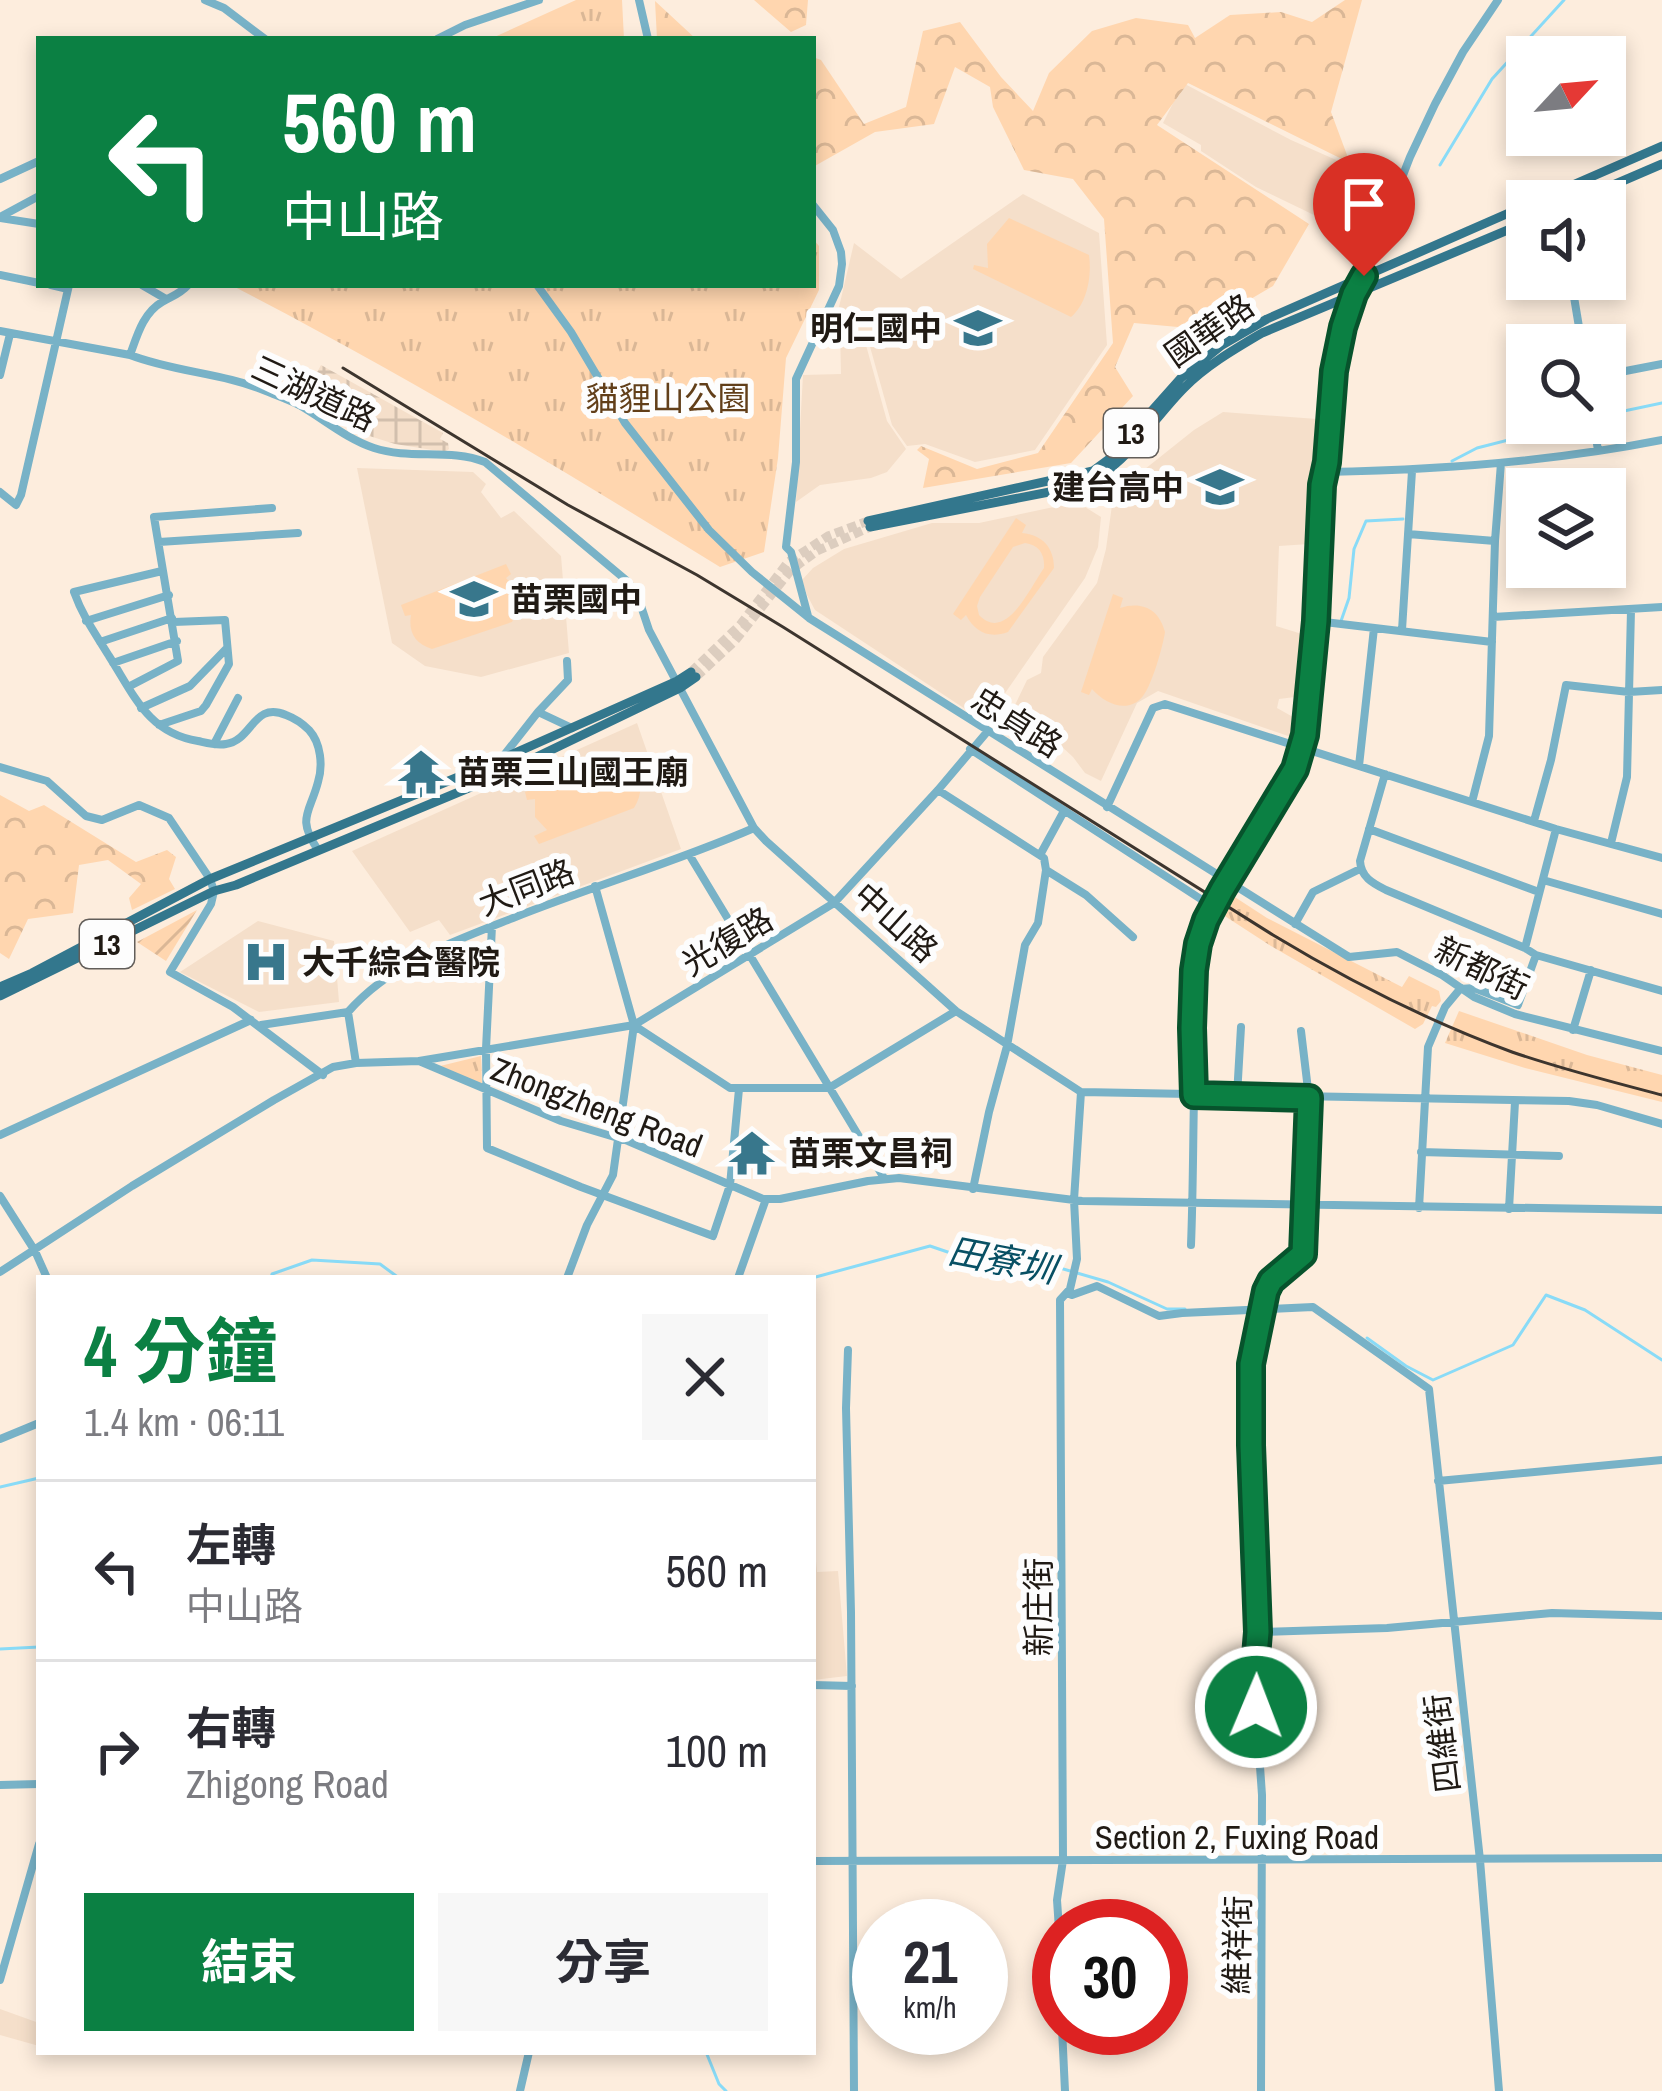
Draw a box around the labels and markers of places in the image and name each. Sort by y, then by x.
pin [1313,153,1415,276]
school or university icon: 明仁國中 [953,303,1003,353]
place label: 明仁國中 [810,306,942,350]
school or university icon: 建台高中 [1195,462,1245,512]
place label: 建台高中 [1052,465,1184,509]
school or university icon: 苗栗國中 [449,574,499,624]
place label: 苗栗國中 [510,577,642,621]
temple icon: 苗栗三山國王廟 [396,747,446,797]
place label: 苗栗三山國王廟 [457,750,688,794]
hospital icon: 大千綜合醫院 [241,937,291,987]
place label: 大千綜合醫院 [302,940,500,984]
temple icon: 苗栗文昌祠 [727,1128,777,1178]
place label: 苗栗文昌祠 [788,1131,953,1175]

